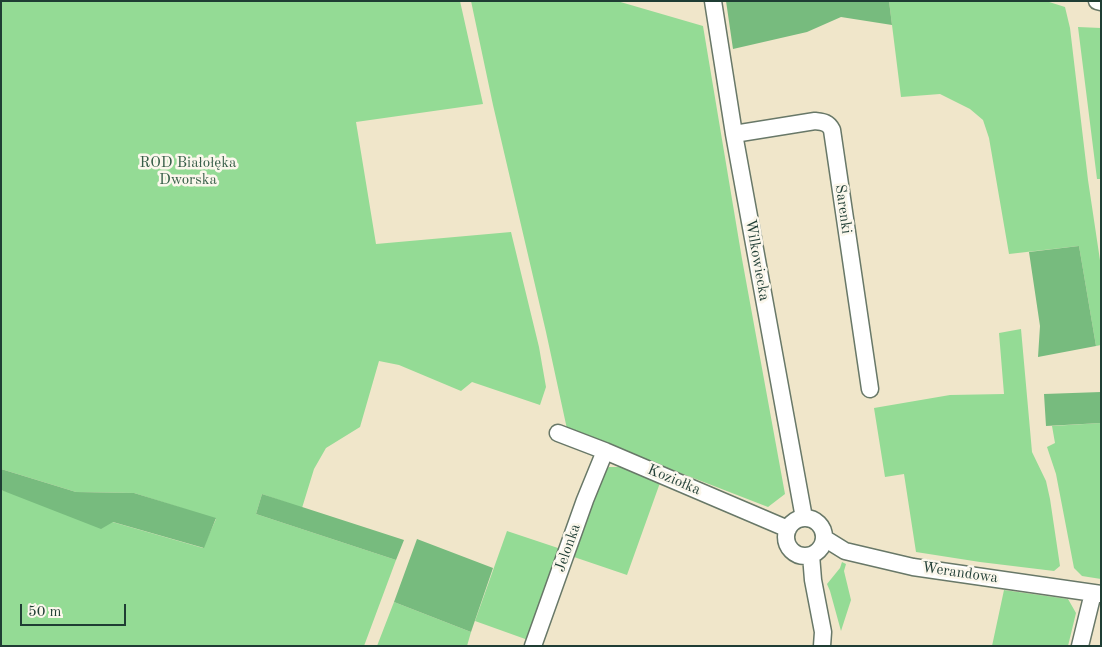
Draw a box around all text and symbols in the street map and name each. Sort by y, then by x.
park label: ROD Białołęka Dworska [140,154,236,189]
street label: Sarenki [831,183,855,235]
street label: Wilkowiecka [741,218,773,302]
street label: Koziołka [645,461,703,499]
street label: Jelonka [551,522,585,574]
street label: Werandowa [921,559,999,587]
scale bar [22,594,129,626]
text: 50 m [28,605,62,620]

